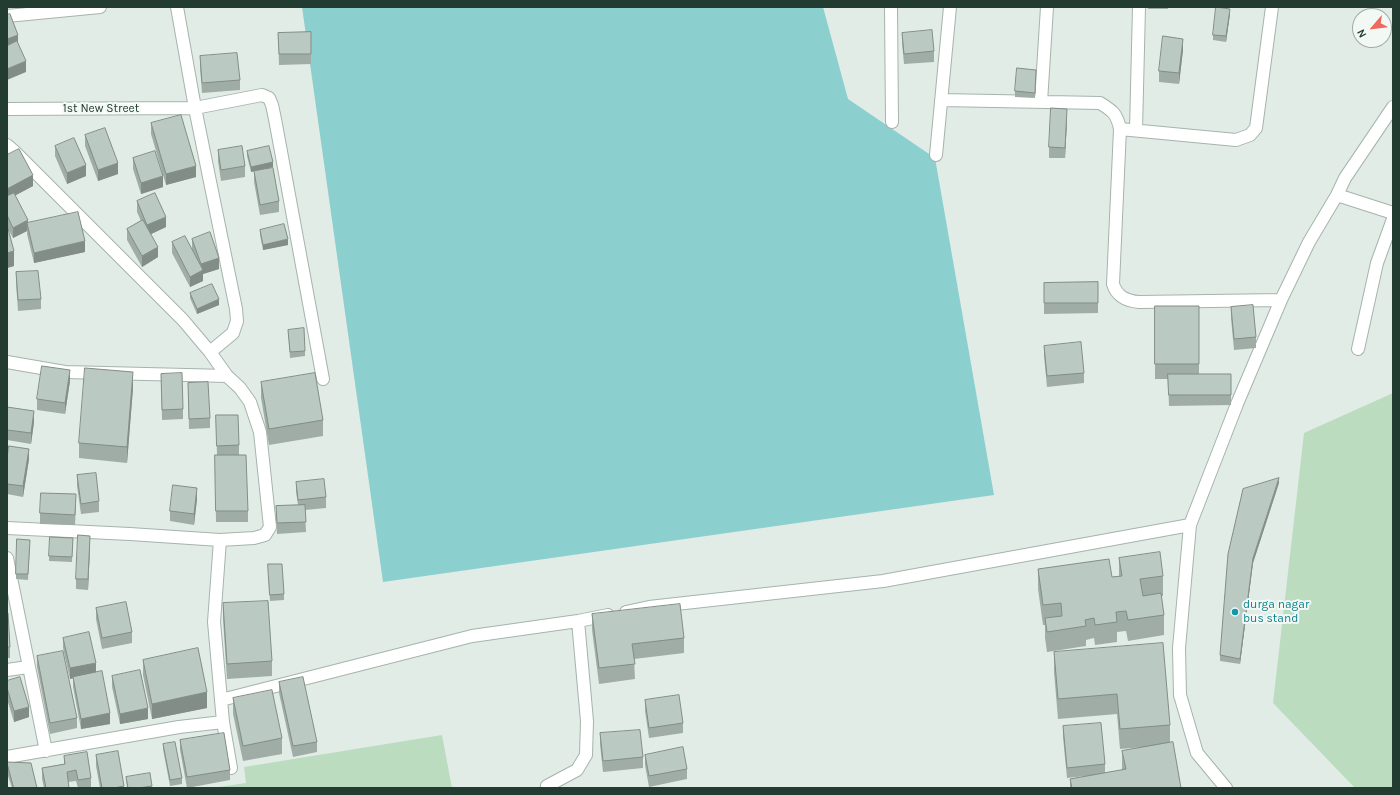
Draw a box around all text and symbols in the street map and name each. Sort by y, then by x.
north arrow [1352,8,1392,48]
text: N [1354,27,1369,40]
street label: 1st New Street [63,102,139,116]
place label: durga nagar bus stand [1243,598,1309,626]
marker: durga nagar bus stand [1230,607,1240,617]

